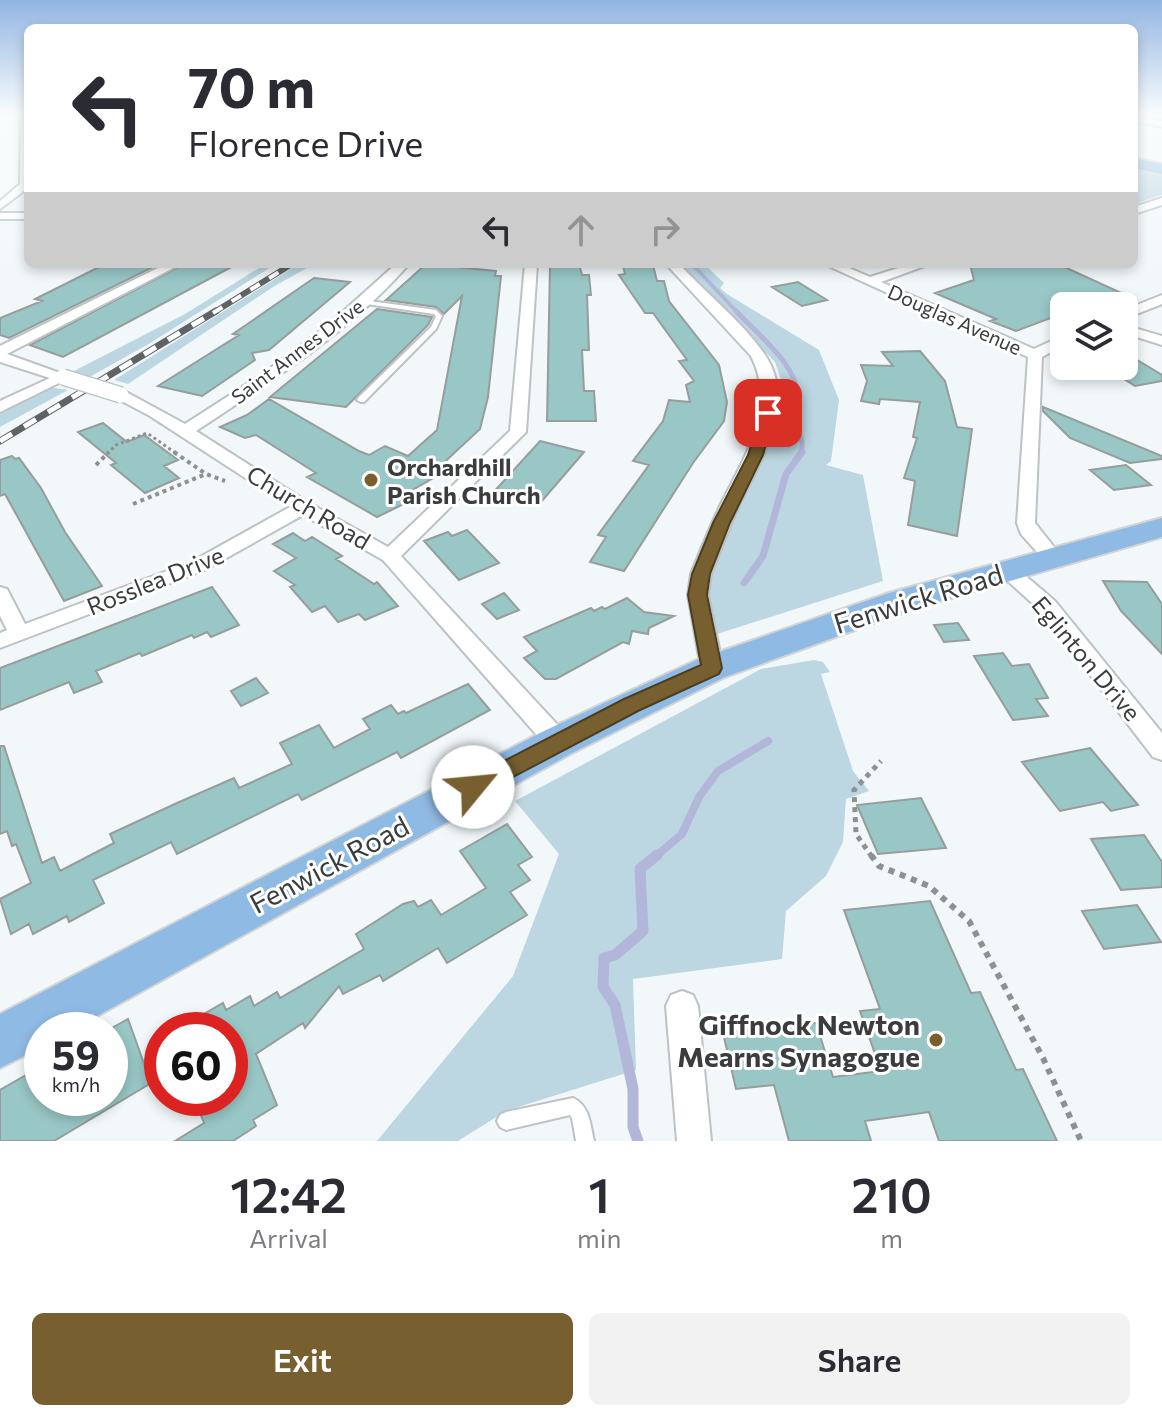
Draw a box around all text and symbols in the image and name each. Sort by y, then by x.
text: 70 m [188,51,315,120]
icon: left [56,56,160,160]
text: Florence Drive [188,120,423,164]
icon: left [475,208,519,252]
icon: ahead [559,208,603,252]
icon: right [643,208,687,252]
street label: Douglas Avenue [884,279,1026,359]
map controls [1050,292,1138,380]
button: layers [1050,292,1138,380]
street label: Saint Annes Drive [226,293,368,409]
pin [734,379,802,447]
icon: arrive [746,391,790,435]
place label: Orchardhill Parish Church [387,452,541,509]
street label: Church Road [242,459,376,555]
marker: Orchardhill Parish Church [362,471,380,489]
street label: Rosslea Drive [82,539,228,621]
street label: Fenwick Road [829,556,1007,640]
street label: Eglinton Drive [1027,590,1147,726]
position arrow [431,745,515,829]
street label: Fenwick Road [244,808,414,920]
place label: Giffnock Newton Mearns Synagogue [677,1007,920,1073]
speed limit sign: 60 [144,1012,248,1116]
text: 59 [52,1029,100,1078]
marker: Giffnock Newton Mearns Synagogue [927,1031,945,1049]
text: km/h [52,1072,100,1096]
text: 12:42 [230,1164,347,1223]
text: 1 [589,1164,610,1223]
text: 210 [852,1164,932,1223]
text: Arrival [249,1222,328,1253]
text: min [577,1222,621,1253]
text: m [880,1222,903,1253]
button: Exit [32,1313,573,1405]
button: Share [589,1313,1130,1405]

